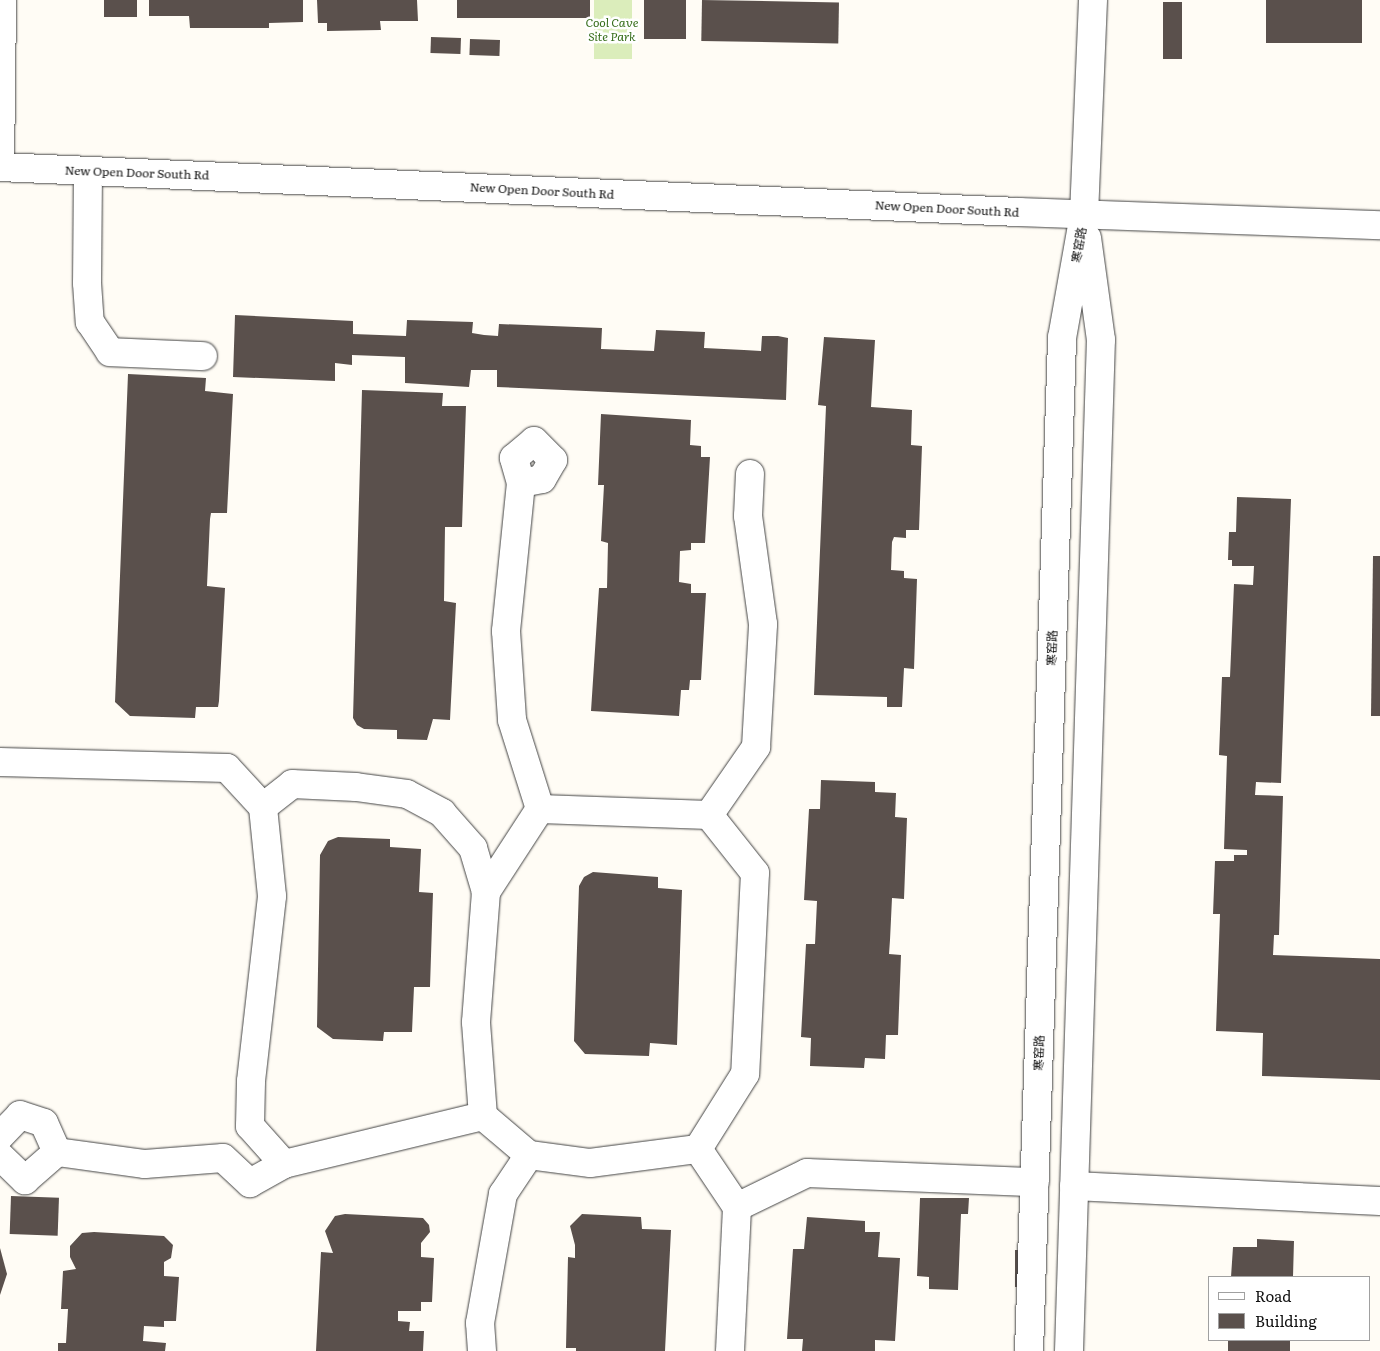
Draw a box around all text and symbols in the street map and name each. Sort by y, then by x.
park label: Cool Cave Site Park [585,16,639,44]
street label: New Open Door South Rd [64,163,210,183]
street label: New Open Door South Rd [469,180,615,202]
street label: New Open Door South Rd [874,198,1020,220]
street label: 寒窑路 [1069,226,1089,264]
street label: 寒窑路 [1044,630,1060,666]
street label: 寒窑路 [1031,1035,1047,1071]
legend [1208,1276,1370,1341]
text: Road [1255,1284,1291,1307]
text: Building [1255,1309,1317,1332]

